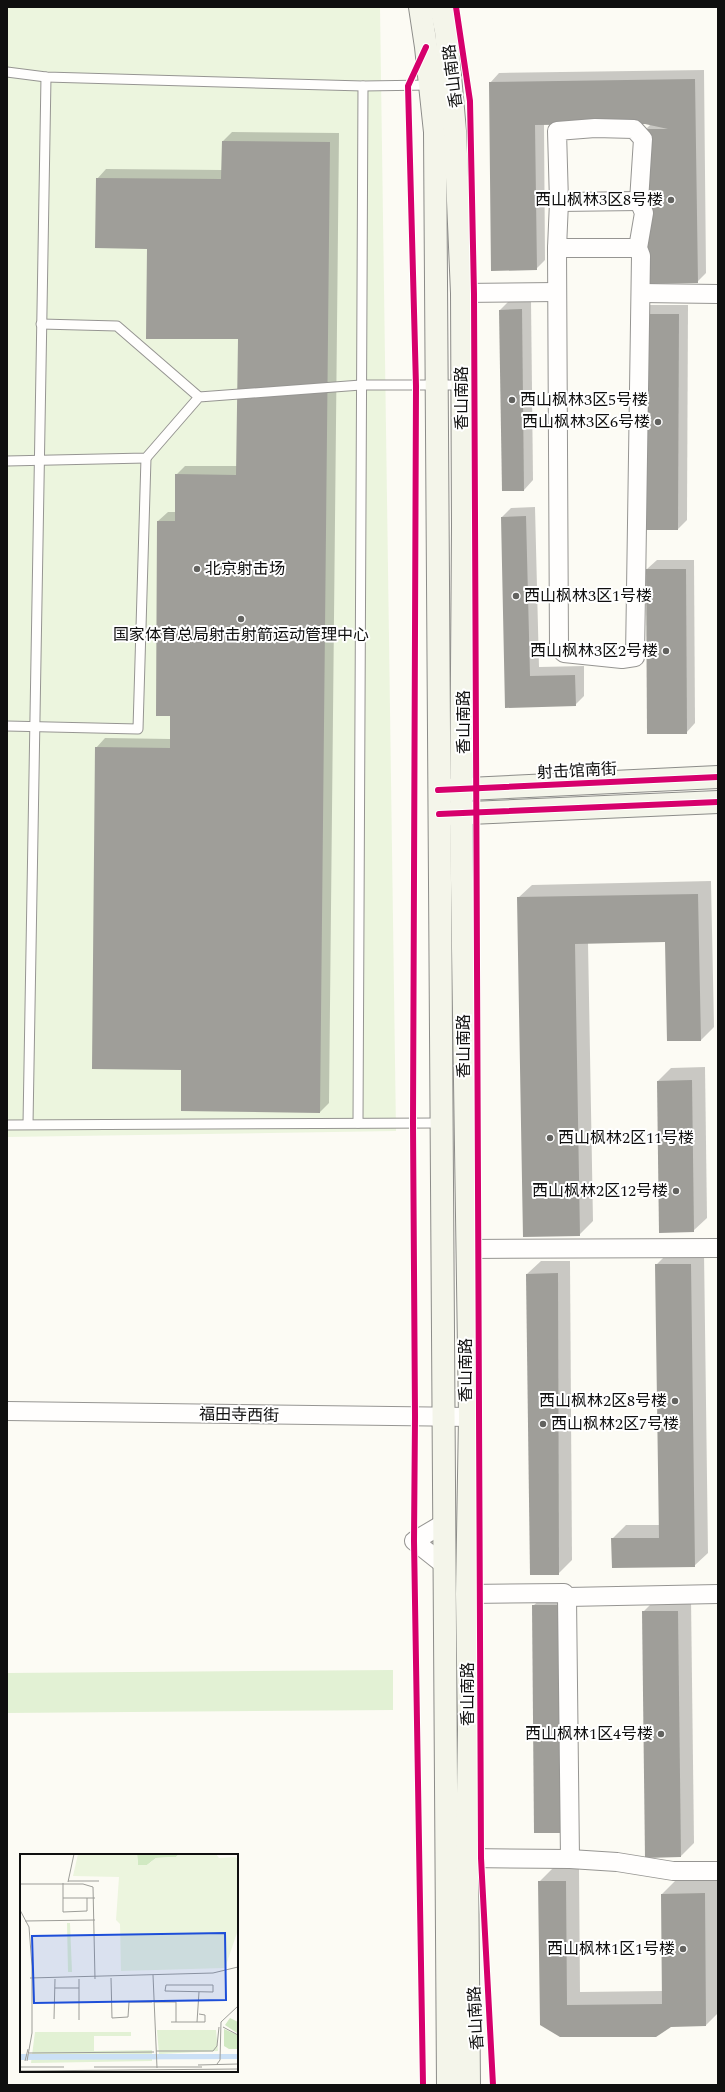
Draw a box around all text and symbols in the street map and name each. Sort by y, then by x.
street label: 香山南路 [437,43,469,109]
place label: 西山枫林3区8号楼 [535,188,663,212]
marker: 西山枫林3区8号楼 [666,195,676,205]
street label: 香山南路 [450,366,474,430]
place label: 西山枫林3区5号楼 [520,388,648,412]
marker: 西山枫林3区5号楼 [507,395,517,405]
place label: 西山枫林3区6号楼 [522,410,650,434]
marker: 西山枫林3区6号楼 [653,417,663,427]
place label: 北京射击场 [205,557,285,581]
marker: 北京射击场 [192,564,202,574]
place label: 西山枫林3区1号楼 [524,584,652,608]
marker: 西山枫林3区1号楼 [511,591,521,601]
marker: 国家体育总局射击射箭运动管理中心 [236,614,246,624]
place label: 国家体育总局射击射箭运动管理中心 [113,623,369,647]
place label: 西山枫林3区2号楼 [530,639,658,663]
marker: 西山枫林3区2号楼 [661,646,671,656]
street label: 香山南路 [452,690,476,754]
street label: 射击馆南街 [536,757,618,785]
street label: 香山南路 [452,1014,476,1078]
place label: 西山枫林2区11号楼 [558,1126,694,1150]
marker: 西山枫林2区11号楼 [545,1133,555,1143]
place label: 西山枫林2区12号楼 [532,1179,668,1203]
marker: 西山枫林2区12号楼 [671,1186,681,1196]
street label: 香山南路 [454,1338,478,1402]
place label: 西山枫林2区8号楼 [539,1389,667,1413]
marker: 西山枫林2区8号楼 [670,1396,680,1406]
street label: 福田寺西街 [199,1402,279,1428]
place label: 西山枫林2区7号楼 [551,1412,679,1436]
marker: 西山枫林2区7号楼 [538,1419,548,1429]
street label: 香山南路 [456,1662,480,1726]
place label: 西山枫林1区4号楼 [525,1722,653,1746]
marker: 西山枫林1区4号楼 [656,1729,666,1739]
inset map [20,1854,238,2072]
place label: 西山枫林1区1号楼 [547,1937,675,1961]
marker: 西山枫林1区1号楼 [678,1944,688,1954]
street label: 香山南路 [462,1985,490,2051]

